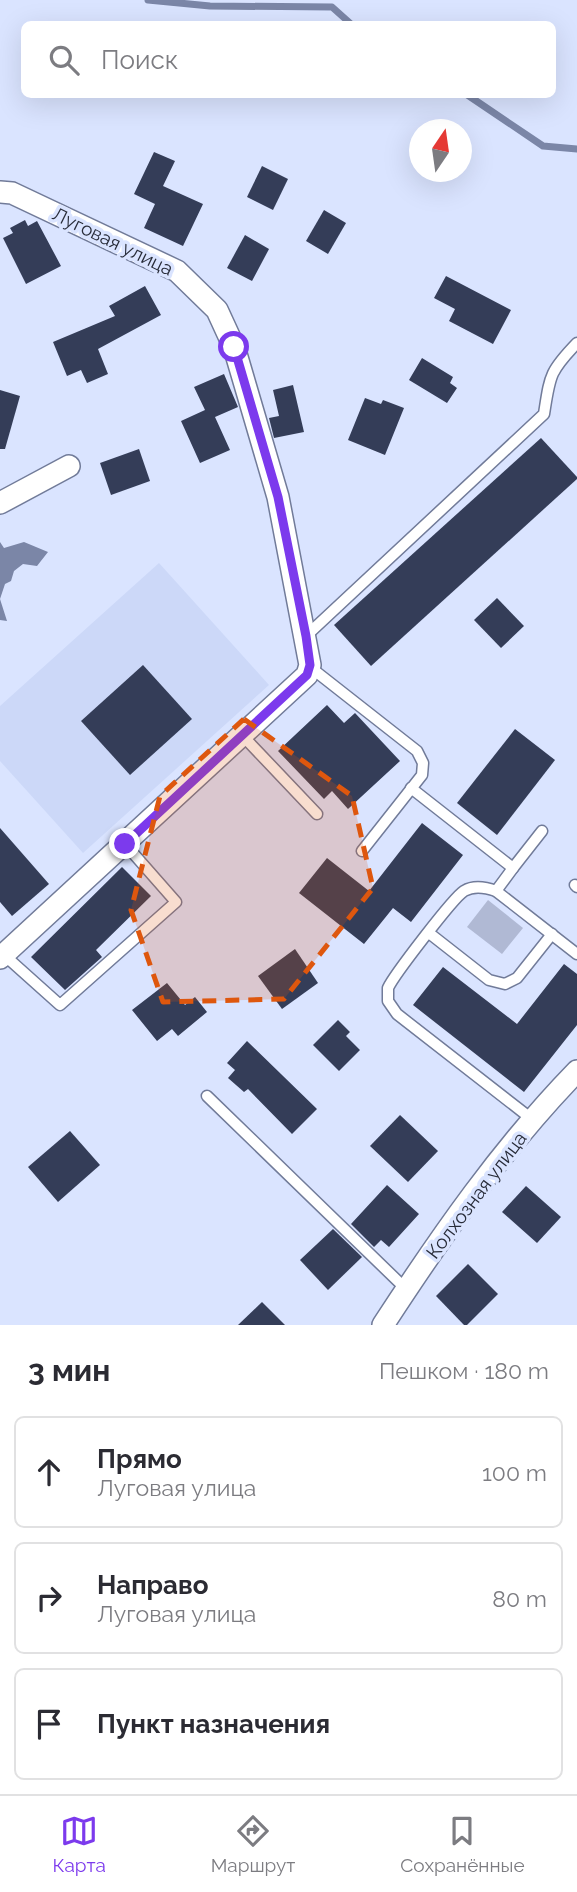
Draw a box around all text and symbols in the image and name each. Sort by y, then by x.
search box [21,21,556,98]
icon: search [45,41,83,79]
text: Поиск [101,45,178,75]
north arrow [409,119,472,182]
street label: Луговая улица [49,202,177,280]
route start [218,331,249,362]
route end [109,828,140,859]
street label: Колхозная улица [421,1127,531,1263]
text: 3 мин [28,1353,110,1388]
text: Пешком · 180 m [379,1357,549,1384]
text: Прямо [97,1444,182,1474]
icon: ahead [30,1453,68,1491]
text: 100 m [482,1459,547,1486]
text: Луговая улица [97,1474,256,1501]
text: Направо [97,1570,208,1600]
icon: right [30,1579,68,1617]
text: 80 m [492,1585,547,1612]
text: Луговая улица [97,1600,256,1627]
icon: arrive [30,1705,68,1743]
text: Пункт назначения [97,1709,330,1739]
tab: Карта [52,1812,106,1876]
tab: Маршрут [211,1812,295,1876]
tab: Сохранённые [400,1812,525,1876]

